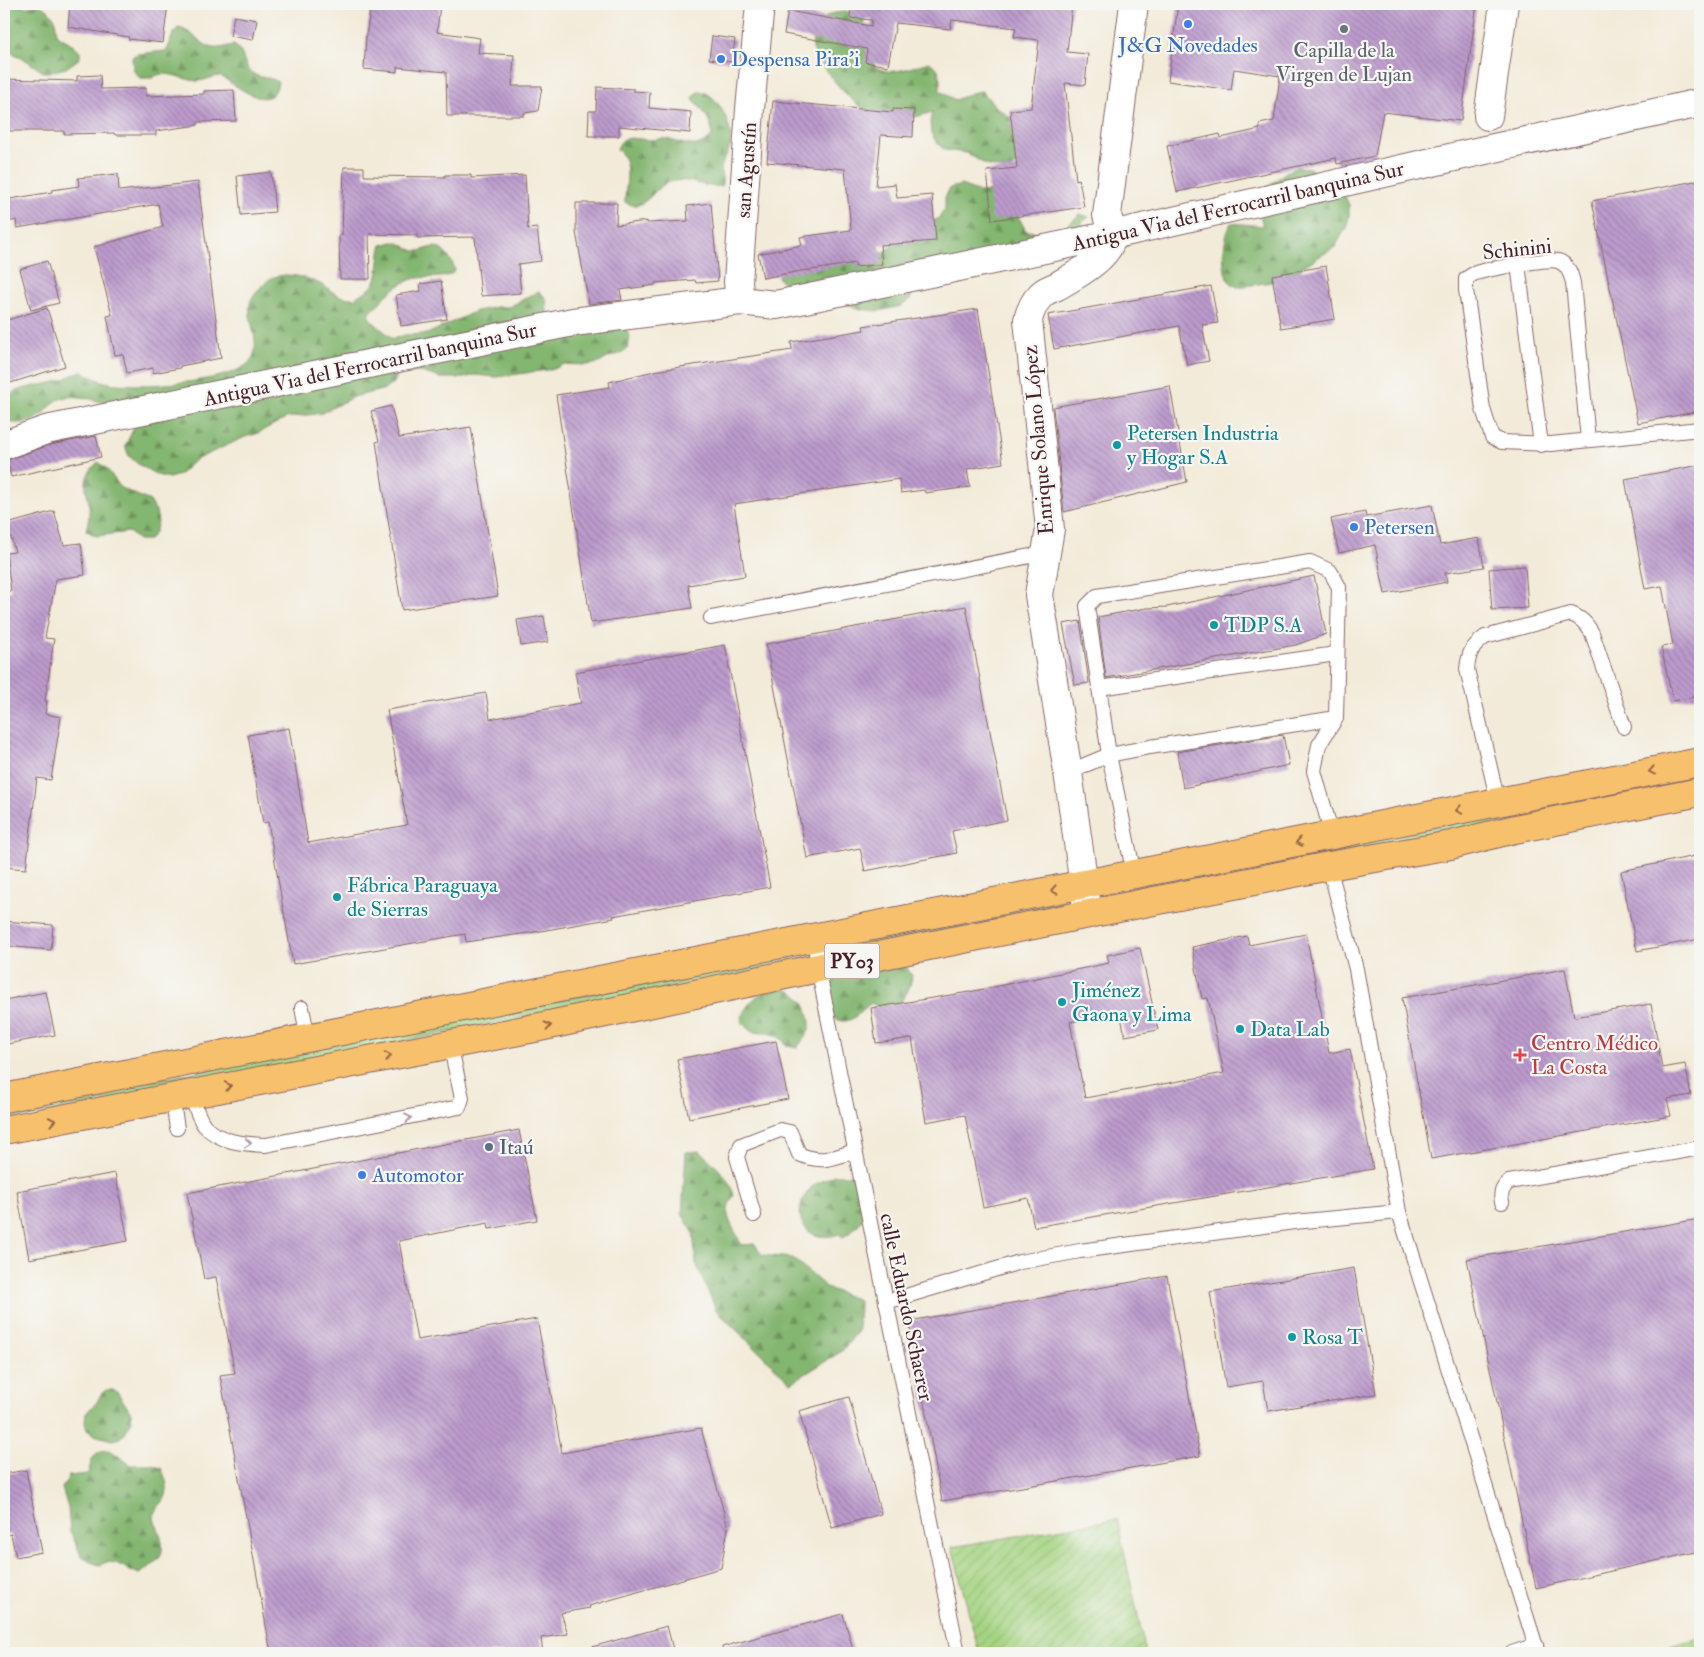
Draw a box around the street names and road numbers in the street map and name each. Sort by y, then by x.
street label: san Agustín [730,121,763,219]
street label: Antigua Via del Ferrocarril banquina Sur [1069,155,1407,258]
street label: Schinini [1481,232,1553,267]
street label: Antigua Via del Ferrocarril banquina Sur [200,316,539,413]
street label: Enrique Solano López [1017,344,1060,536]
road number: PY03 [824,944,880,978]
street label: calle Eduardo Schaerer [873,1211,940,1404]

